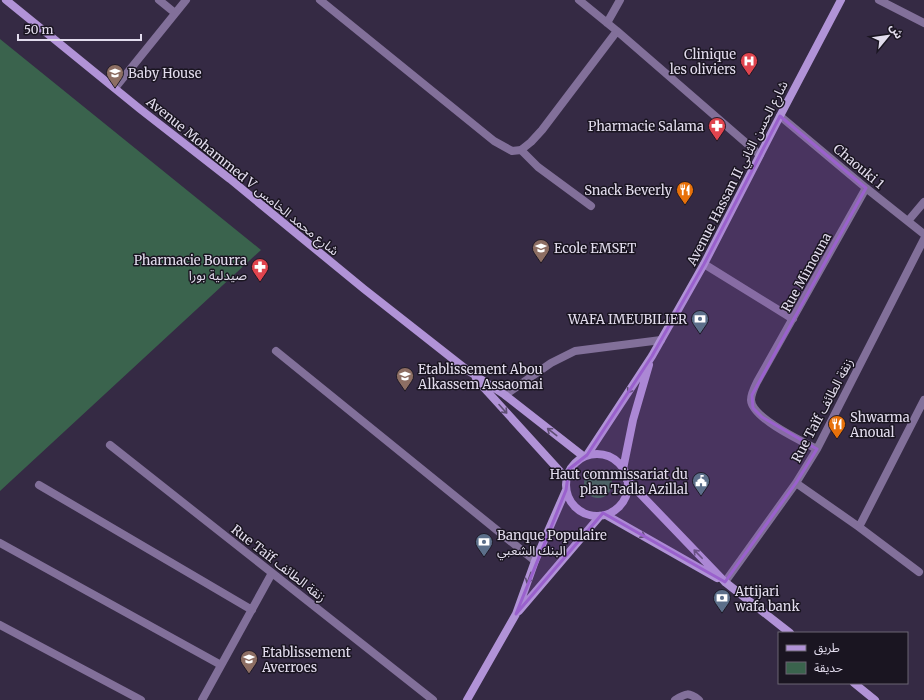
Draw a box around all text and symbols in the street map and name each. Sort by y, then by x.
scale bar [18,16,141,42]
north arrow [868,16,908,56]
text: ش [887,21,907,41]
text: 50 m [24,22,53,37]
place label: Clinique les oliviers [670,46,736,78]
hospital icon: Clinique les oliviers [739,51,759,76]
school or university icon: Baby House [105,63,125,88]
place label: Baby House [128,65,202,82]
street label: Avenue Hassan II شارع الحسن الثاني [683,78,793,270]
street label: Avenue Mohammed V شارع محمد الخامس [141,93,342,261]
pharmacy icon: Pharmacie Salama [707,116,727,141]
place label: Pharmacie Salama [588,118,704,135]
street label: Chaouki 1 [830,140,888,193]
restaurant icon: Snack Beverly [675,180,695,205]
place label: Snack Beverly [584,182,672,199]
street label: Rue Mimouna [778,230,835,315]
school or university icon: Ecole EMSET [531,238,551,263]
place label: Ecole EMSET [554,240,636,257]
place label: Pharmacie Bourra صيدلية بورا [134,252,247,284]
pharmacy icon: Pharmacie Bourra صيدلية بورا [250,257,270,282]
bank icon: WAFA IMEUBILIER [690,309,710,334]
place label: WAFA IMEUBILIER [567,311,687,328]
street label: Rue Taïf زنقة الطائف [788,355,857,465]
place label: Etablissement Abou Alkassem Assaomai [417,361,543,393]
school or university icon: Etablissement Abou Alkassem Assaomai [395,366,415,391]
one-way arrow [626,382,634,394]
one-way arrow [498,404,507,414]
place label: Shwarma Anoual [849,409,910,441]
restaurant icon: Shwarma Anoual [827,414,847,439]
one-way arrow [547,428,558,437]
place label: Haut commissariat du plan Tadla Azillal [550,466,688,498]
public building icon: Haut commissariat du plan Tadla Azillal [691,471,711,496]
street label: Rue Taïf زنقة الطائف [228,521,330,606]
place label: Banque Populaire البنك الشعبي [497,527,607,561]
one-way arrow [634,531,646,538]
bank icon: Banque Populaire البنك الشعبي [474,532,494,557]
one-way arrow [693,549,702,559]
one-way arrow [524,571,532,583]
place label: Attijari wafa bank [734,583,800,615]
bank icon: Attijari wafa bank [712,588,732,613]
legend [778,632,908,684]
text: طريق [814,640,840,656]
place label: Etablissement Averroes [261,644,351,676]
school or university icon: Etablissement Averroes [239,649,259,674]
text: حديقة [814,660,843,675]

